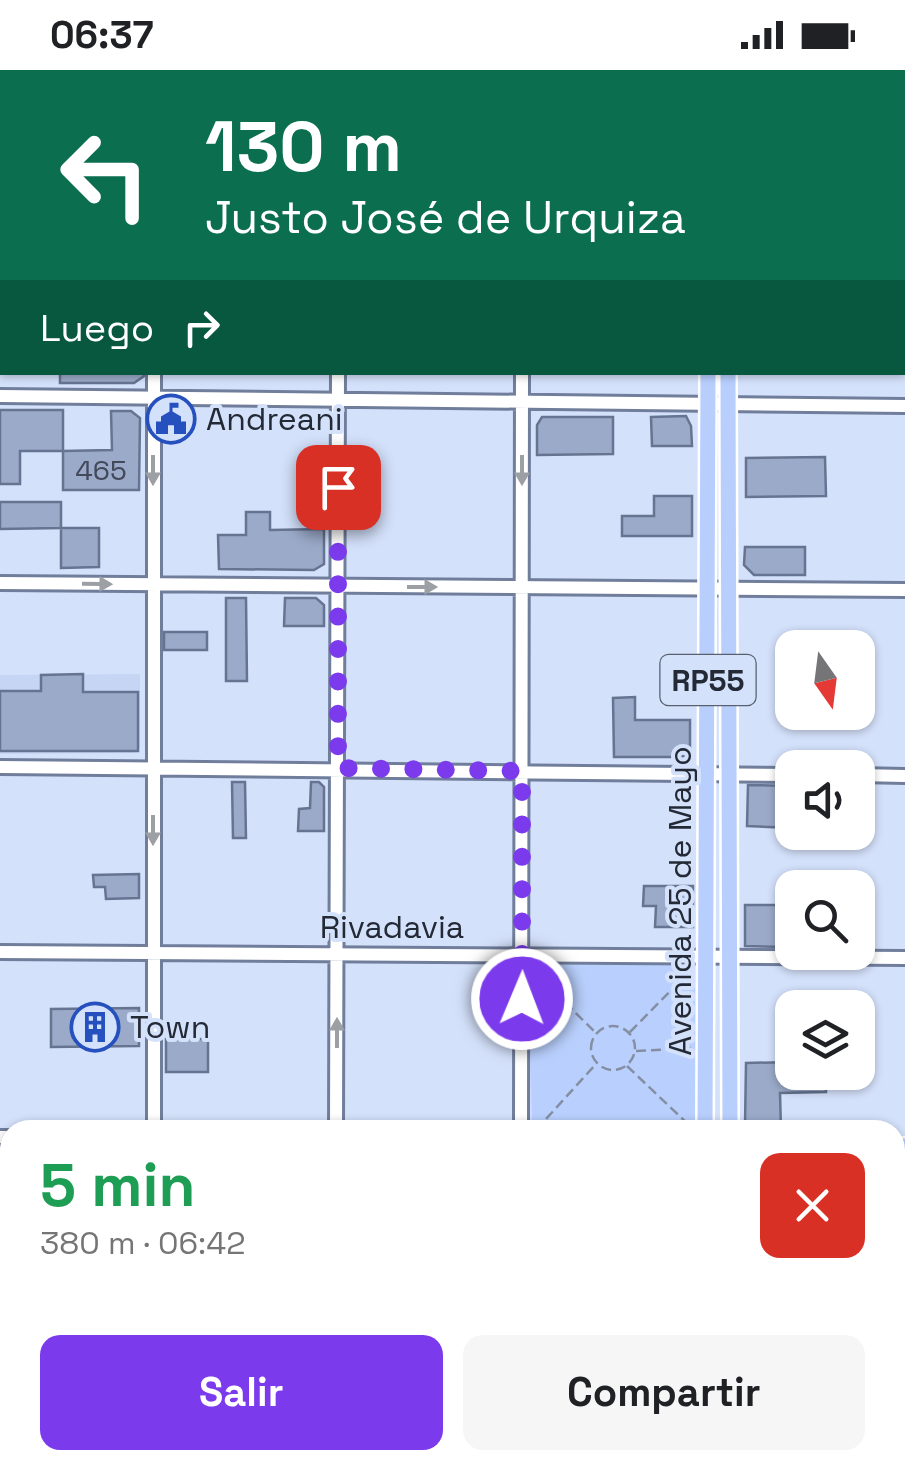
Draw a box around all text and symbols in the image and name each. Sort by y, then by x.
text: 06:37 [50,11,154,59]
text: 130 m [205,102,402,191]
icon: left [40,110,170,240]
text: Justo José de Urquiza [205,189,686,246]
icon: right [174,300,229,355]
text: Luego [40,304,154,352]
public building icon: Andreani [145,393,197,445]
place label: Andreani [206,399,343,439]
pin [296,445,381,530]
house number: 465 [75,452,127,488]
one-way arrow [145,454,161,486]
one-way arrow [514,454,530,486]
icon: arrive [311,460,366,515]
one-way arrow [82,576,114,592]
one-way arrow [407,579,439,595]
north arrow [775,630,875,730]
map controls [775,630,875,1090]
road number: RP55 [660,655,756,705]
street label: Avenida 25 de Mayo [660,746,700,1056]
button: sound [775,750,875,850]
one-way arrow [145,814,161,846]
button: search [775,870,875,970]
street label: Rivadavia [320,907,464,947]
position arrow [470,947,574,1051]
button: layers [775,990,875,1090]
building icon: Town [69,1001,121,1053]
place label: Town [130,1007,210,1047]
one-way arrow [329,1016,345,1048]
text: 5 min [40,1147,195,1224]
button: close [760,1153,865,1258]
text: 380 m · 06:42 [40,1223,245,1263]
button: Salir [40,1335,443,1450]
button: Compartir [463,1335,865,1450]

